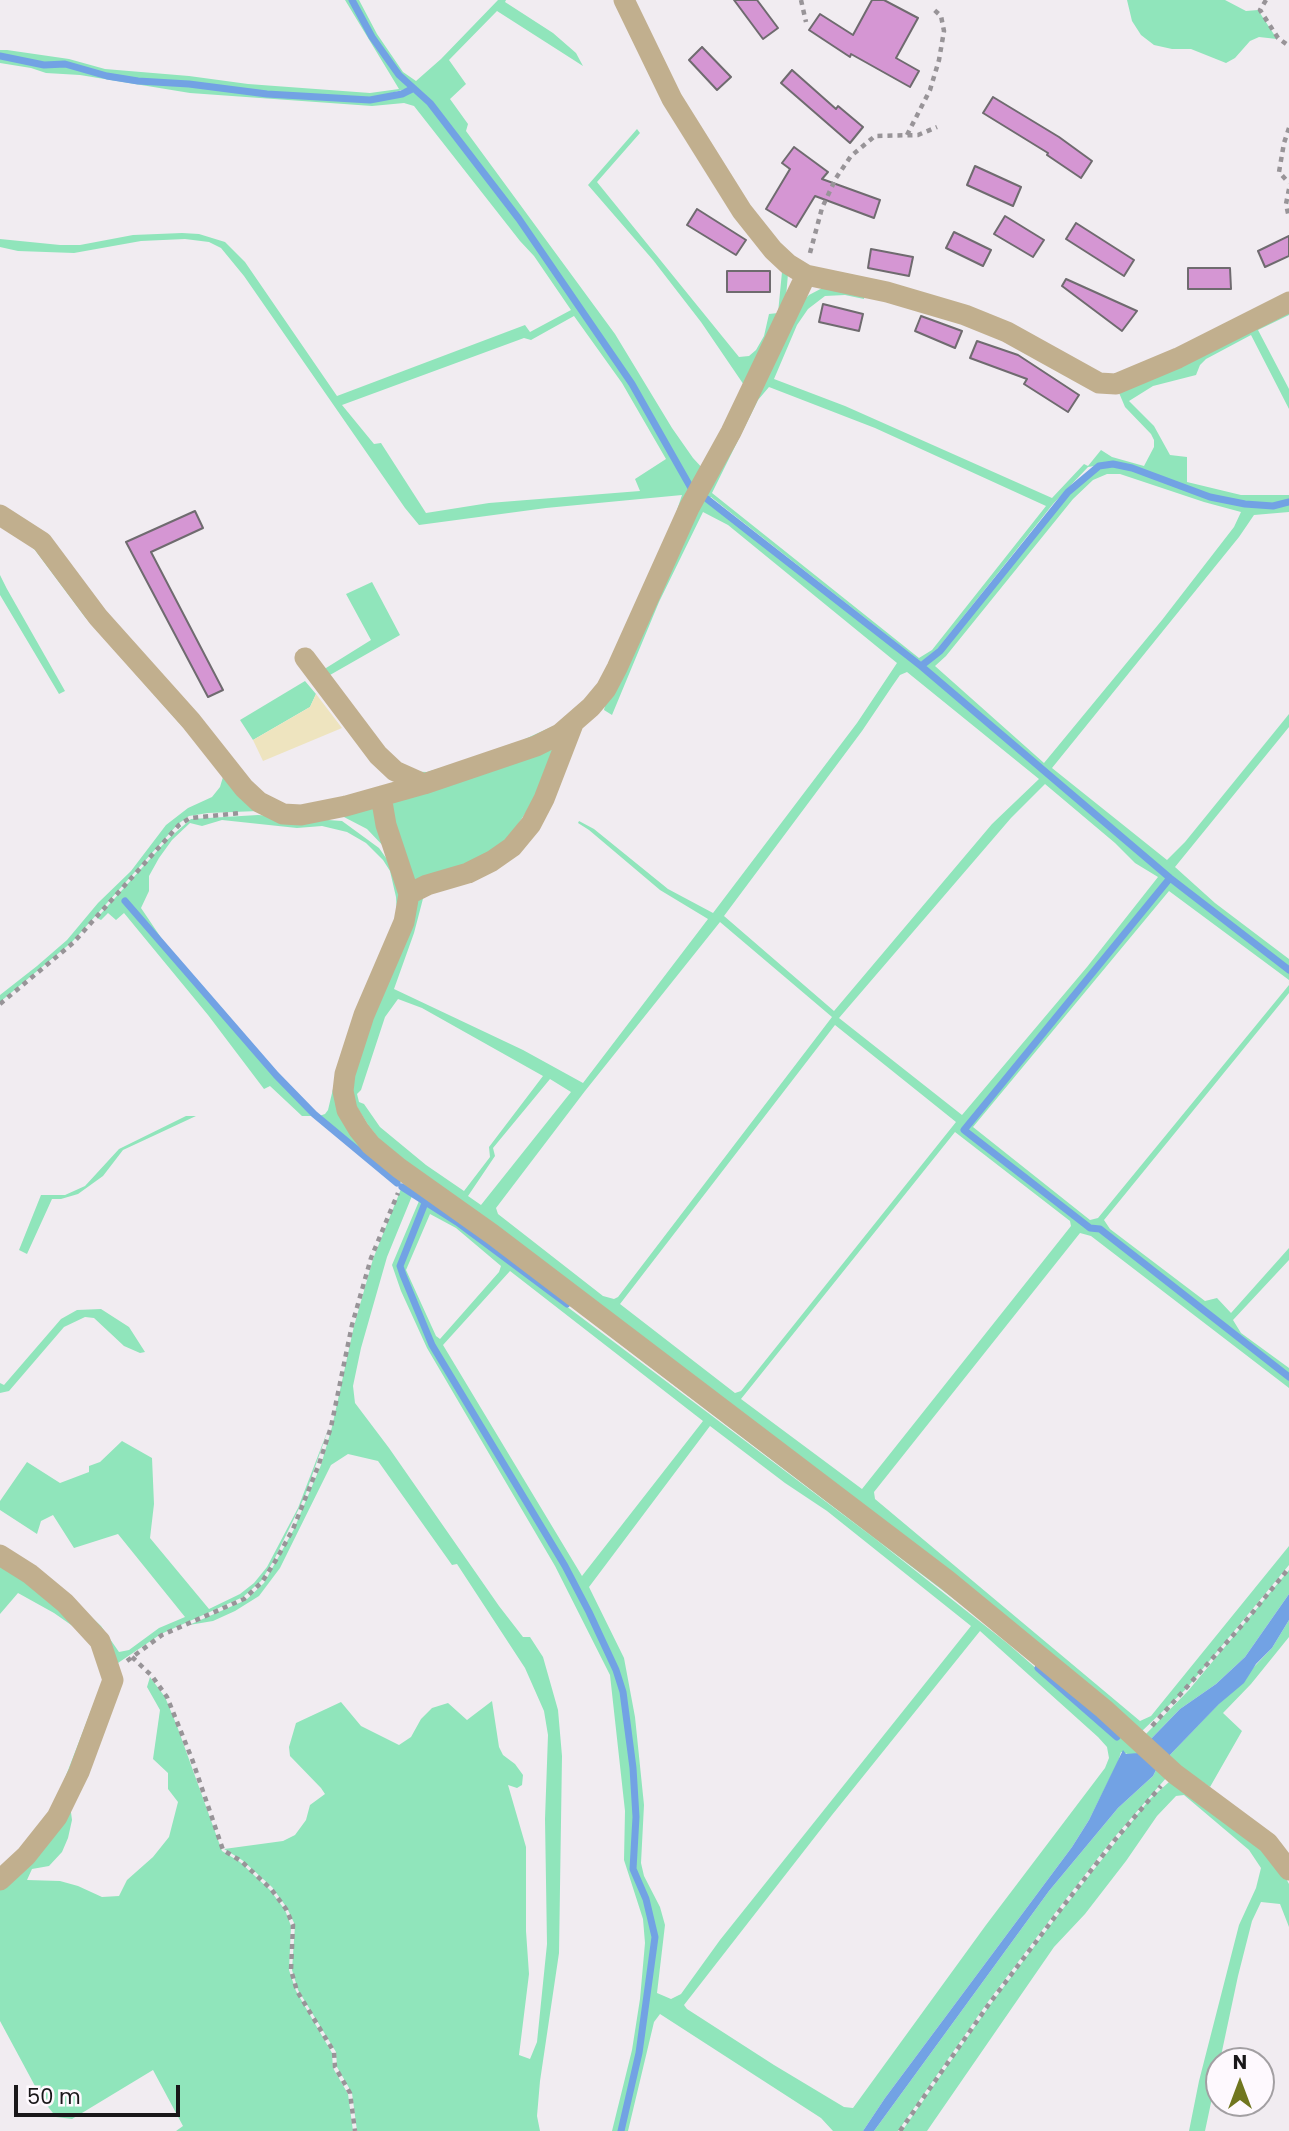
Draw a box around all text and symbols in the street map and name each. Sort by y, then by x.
north arrow [1205,2047,1275,2117]
text: N [1233,2049,1247,2076]
scale bar [18,2072,184,2116]
text: 50 m [27,2082,81,2111]

